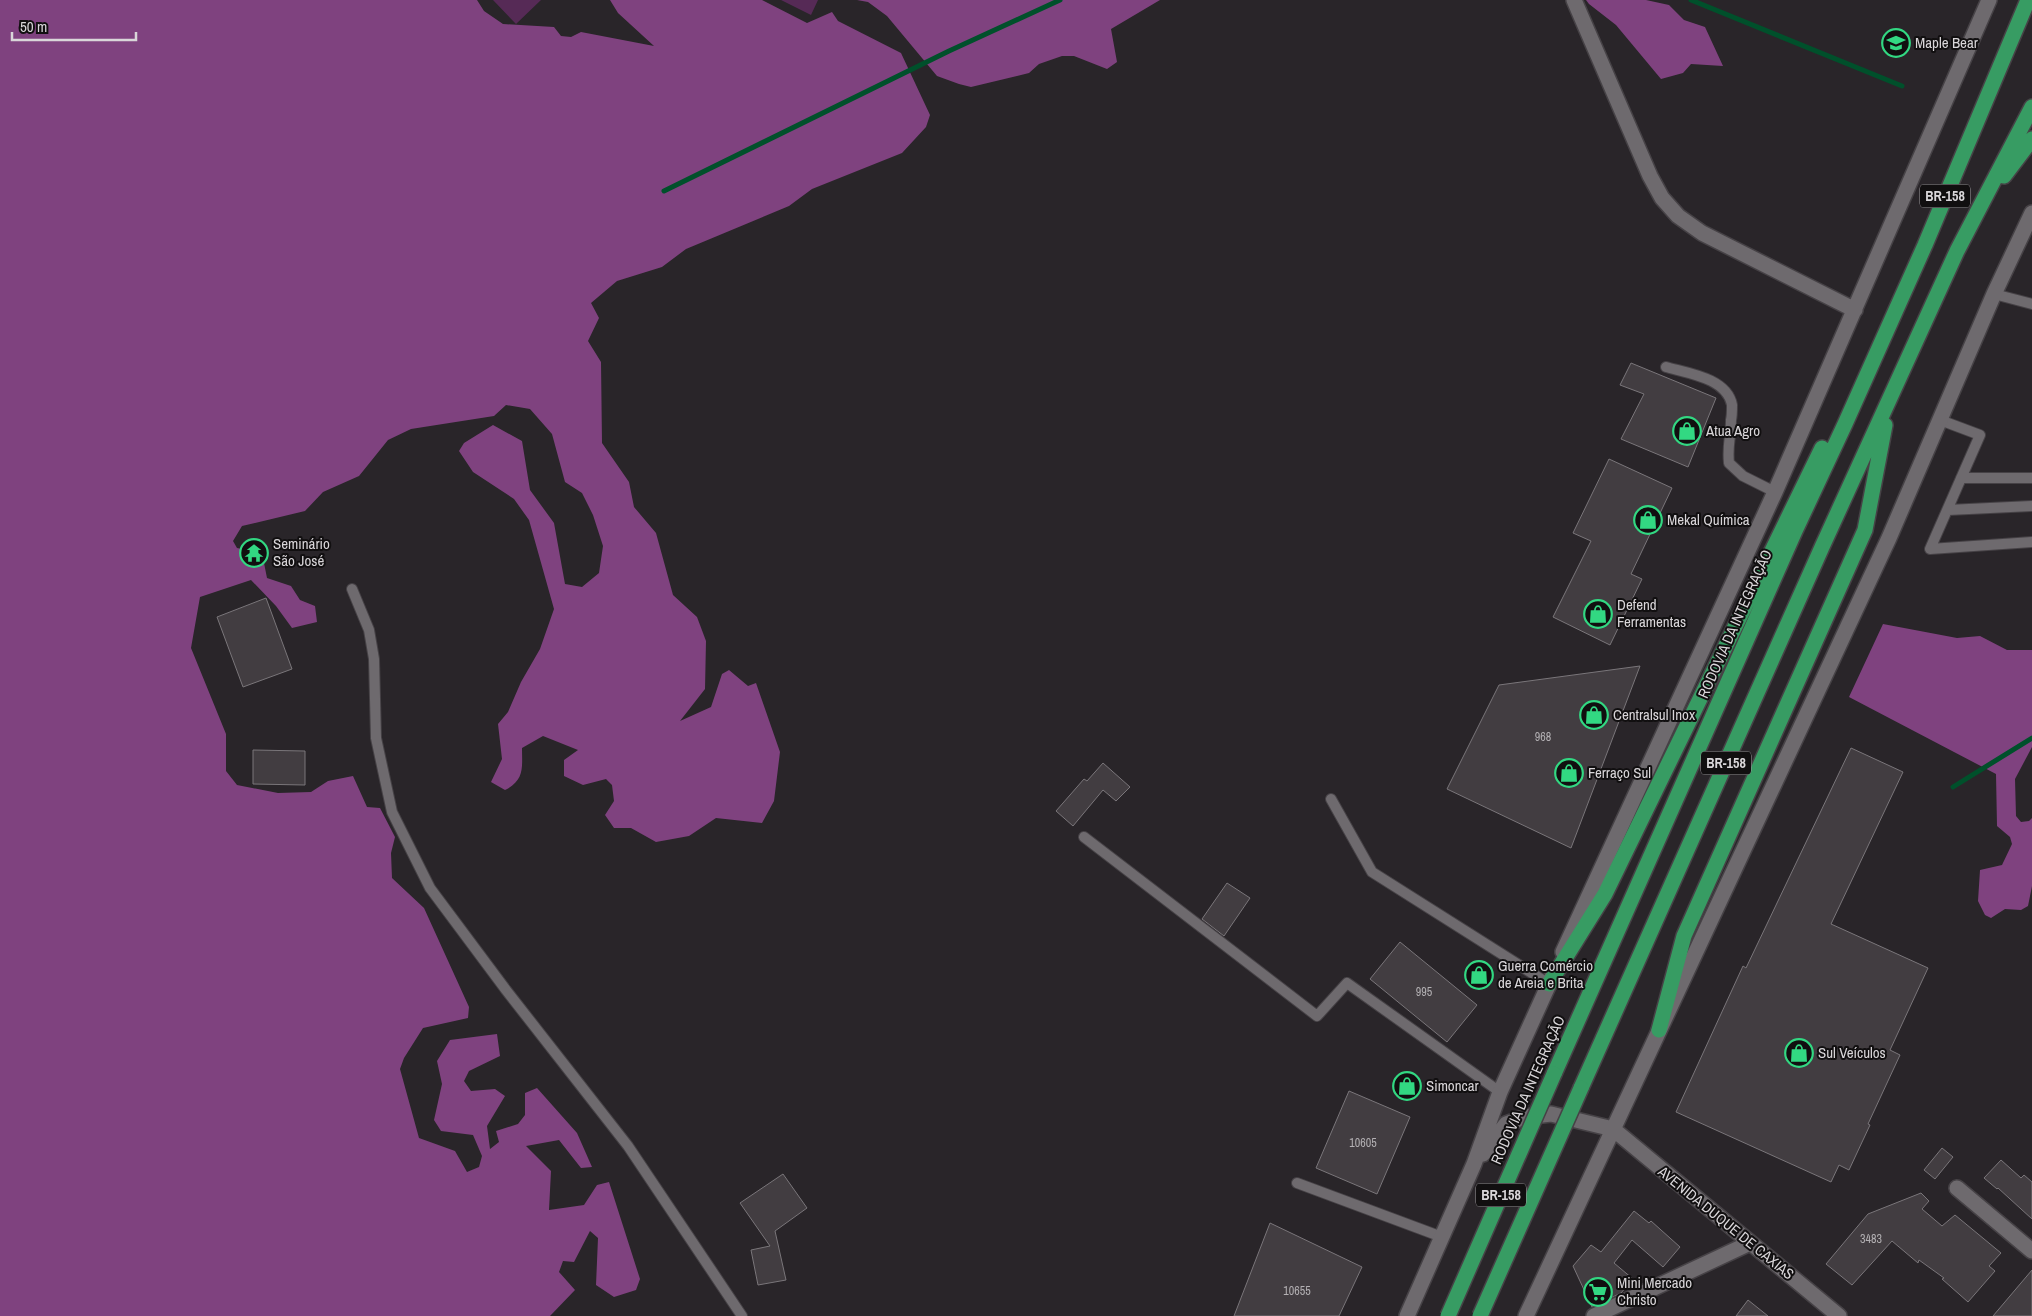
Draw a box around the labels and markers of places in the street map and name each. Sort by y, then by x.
school or university icon: Maple Bear [1881,28,1911,58]
place label: Maple Bear [1915,32,1978,53]
shop icon: Atua Agro [1672,416,1702,446]
place label: Atua Agro [1705,420,1760,441]
shop icon: Mekal Química [1633,505,1663,535]
place label: Mekal Química [1667,509,1750,530]
place label: Seminário São José [273,533,330,571]
temple icon: Seminário São José [239,538,269,568]
place label: Defend Ferramentas [1617,594,1686,632]
shop icon: Defend Ferramentas [1583,599,1613,629]
shop icon: Centralsul Inox [1579,700,1609,730]
place label: Centralsul Inox [1613,704,1696,725]
shop icon: Ferraço Sul [1554,758,1584,788]
place label: Ferraço Sul [1588,762,1651,783]
place label: Guerra Comércio de Areia e Brita [1498,955,1593,993]
shop icon: Guerra Comércio de Areia e Brita [1464,960,1494,990]
shop icon: Sul Veículos [1784,1038,1814,1068]
place label: Sul Veículos [1818,1042,1886,1063]
shop icon: Simoncar [1392,1071,1422,1101]
place label: Simoncar [1426,1075,1479,1096]
place label: Mini Mercado Christo [1617,1272,1692,1310]
supermarket icon: Mini Mercado Christo [1583,1277,1613,1307]

